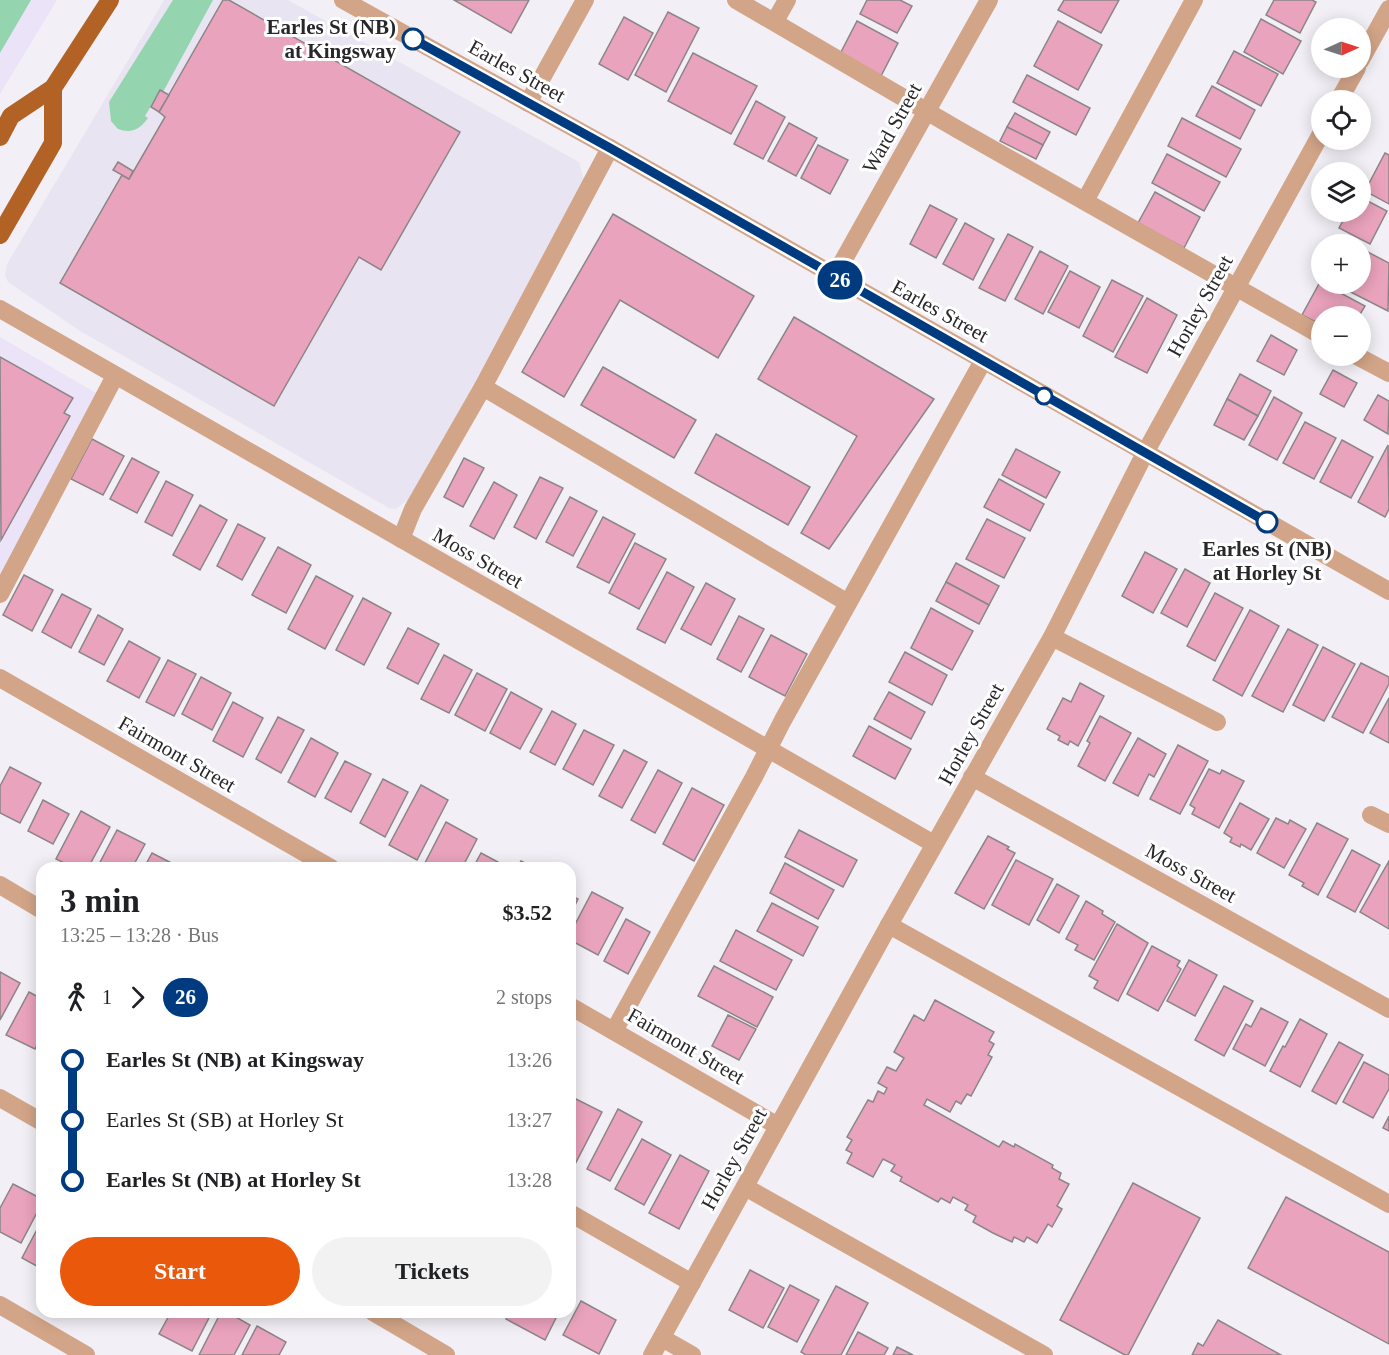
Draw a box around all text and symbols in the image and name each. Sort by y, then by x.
place label: Earles St (NB) at Kingsway [267,15,396,63]
north arrow [1311,18,1371,78]
map controls [1311,18,1371,366]
marker: Earles St (NB) at Kingsway [402,28,424,50]
street label: Earles Street [465,35,570,107]
street label: Ward Street [857,79,927,177]
button: locate [1311,90,1371,150]
button: layers [1311,162,1371,222]
button: + [1311,234,1371,294]
street label: Horley Street [1162,251,1238,361]
line badge: 26 [813,260,867,300]
text: 26 [830,268,851,292]
street label: Earles Street [888,275,993,347]
button: − [1311,306,1371,366]
unlabelled marker [1035,387,1053,405]
marker: Earles St (NB) at Horley St [1256,511,1278,533]
street label: Moss Street [429,523,527,593]
place label: Earles St (NB) at Horley St [1202,537,1332,585]
street label: Horley Street [933,679,1009,789]
street label: Fairmont Street [114,711,240,797]
street label: Moss Street [1142,838,1241,908]
text: 3 min [60,883,140,919]
text: $3.52 [503,900,552,925]
text: 13:25 – 13:28 · Bus [60,924,219,946]
icon: walk [60,981,93,1014]
icon: forward [121,981,154,1014]
text: 26 [175,985,196,1009]
text: 1 [102,986,112,1008]
text: 2 stops [496,986,552,1008]
street label: Fairmont Street [623,1003,749,1089]
text: Earles St (NB) at Kingsway [106,1047,364,1072]
text: 13:26 [506,1049,552,1071]
street label: Horley Street [696,1104,772,1214]
text: Earles St (SB) at Horley St [106,1107,344,1132]
text: 13:27 [506,1109,552,1131]
text: Earles St (NB) at Horley St [106,1167,361,1192]
text: 13:28 [506,1169,552,1191]
button: Start [60,1237,300,1306]
button: Tickets [312,1237,552,1306]

